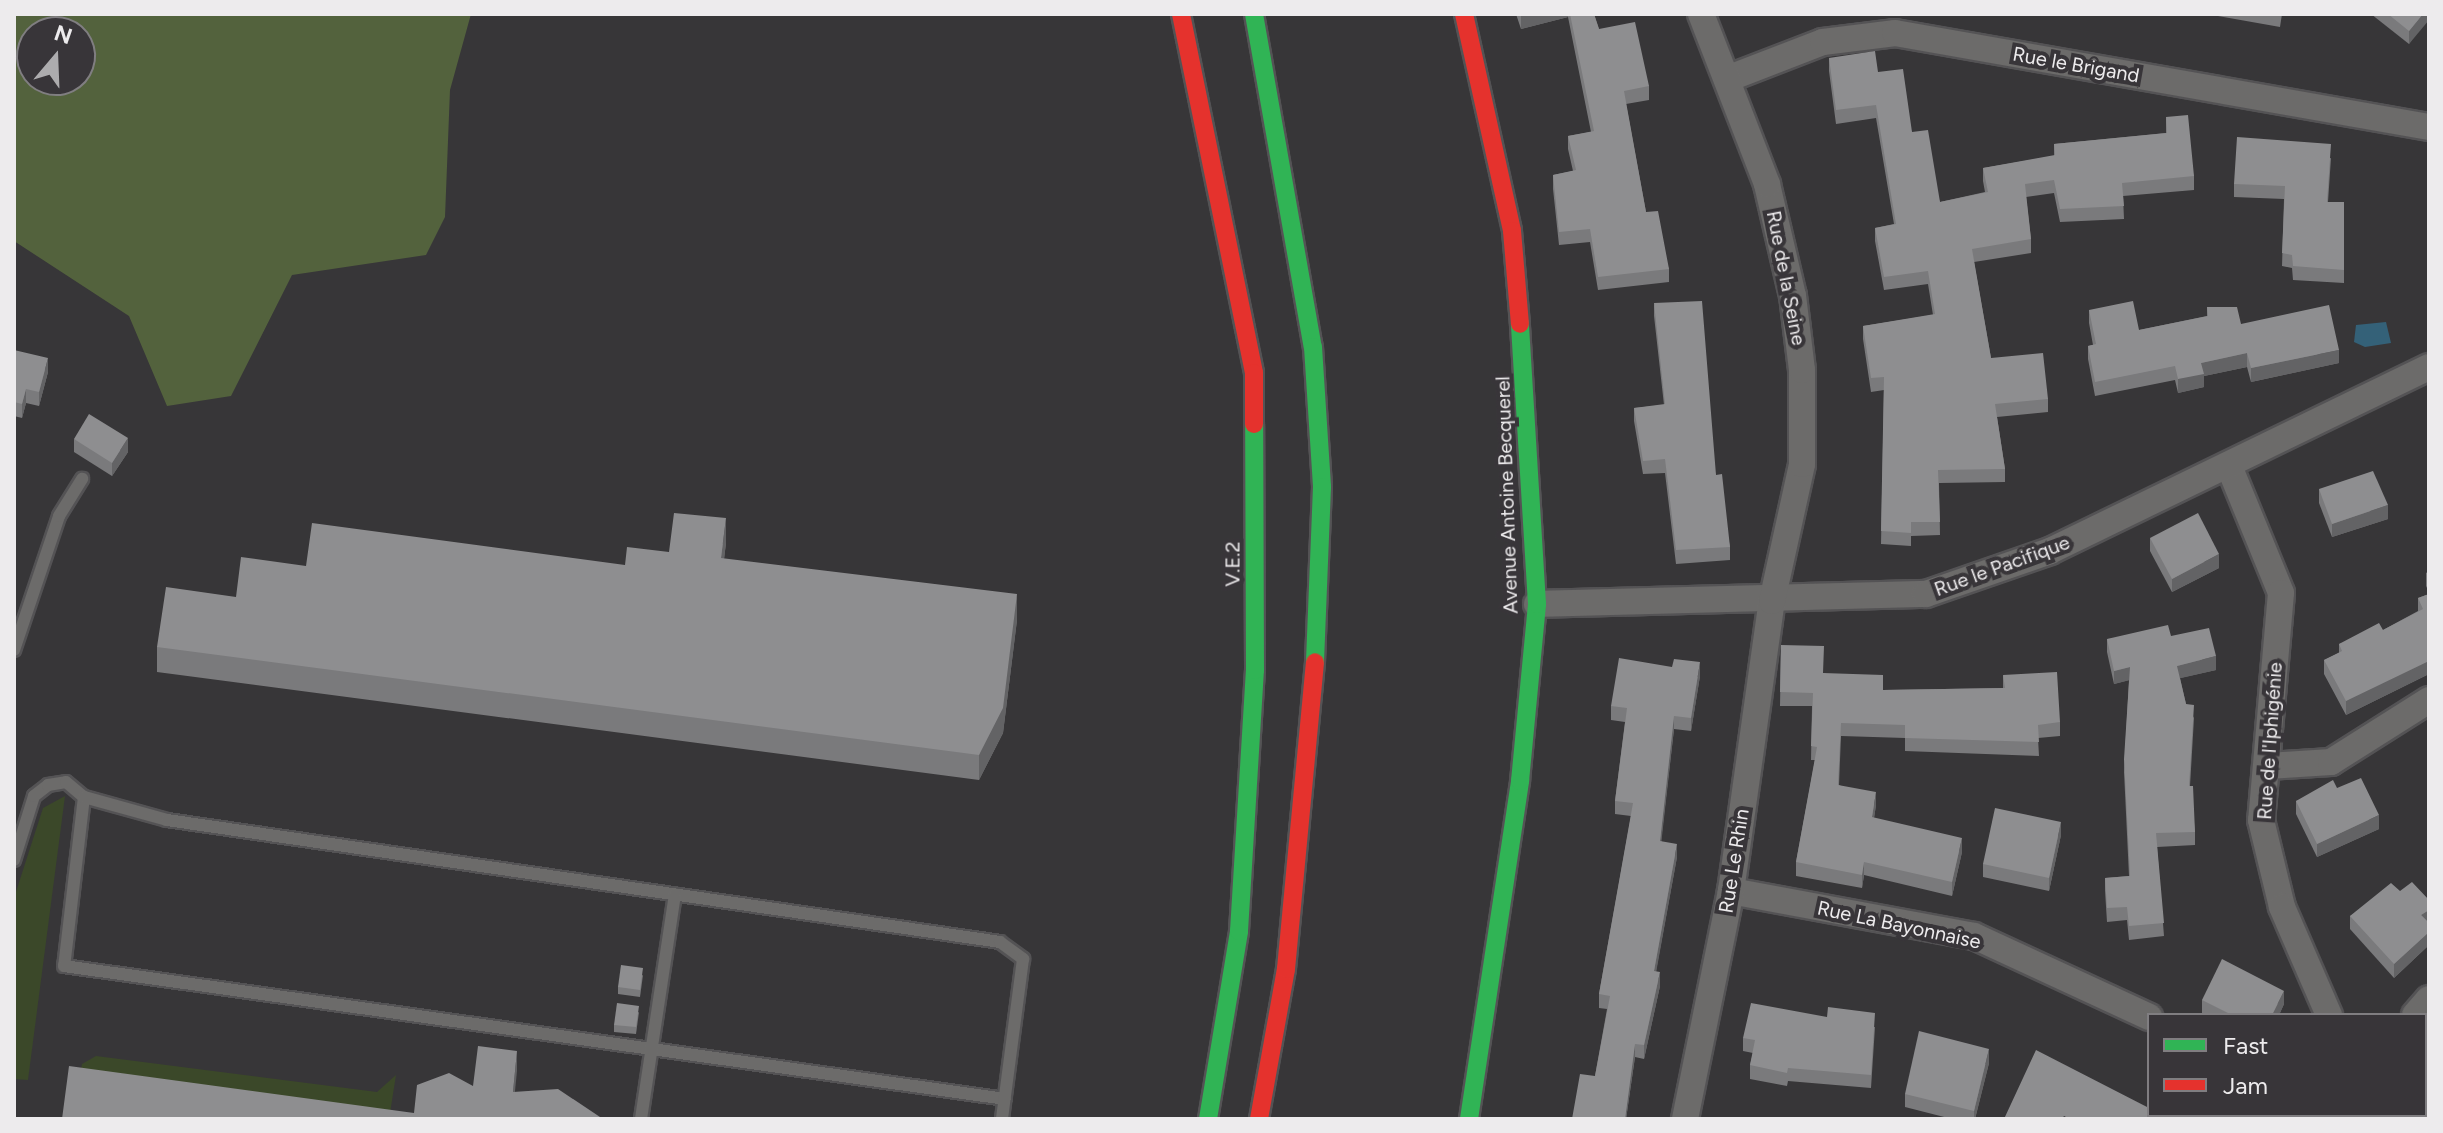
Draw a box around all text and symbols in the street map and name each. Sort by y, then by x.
north arrow [16,16,96,96]
text: N [51,19,76,50]
street label: Rue le Brigand [2011,42,2141,88]
street label: Rue de la Seine [1761,209,1811,347]
street label: Avenue Antoine Becquerel [1491,376,1523,614]
street label: Rue le Pacifique [1931,530,2073,602]
street label: V.E.2 [1221,541,1245,587]
street label: Rue de l'Iphigénie [2253,661,2287,821]
street label: Rue Le Rhin [1714,807,1754,915]
street label: Rue La Bayonnaise [1815,896,1983,954]
legend [2147,1013,2427,1117]
text: Fast [2223,1031,2268,1060]
text: Jam [2223,1071,2268,1100]

